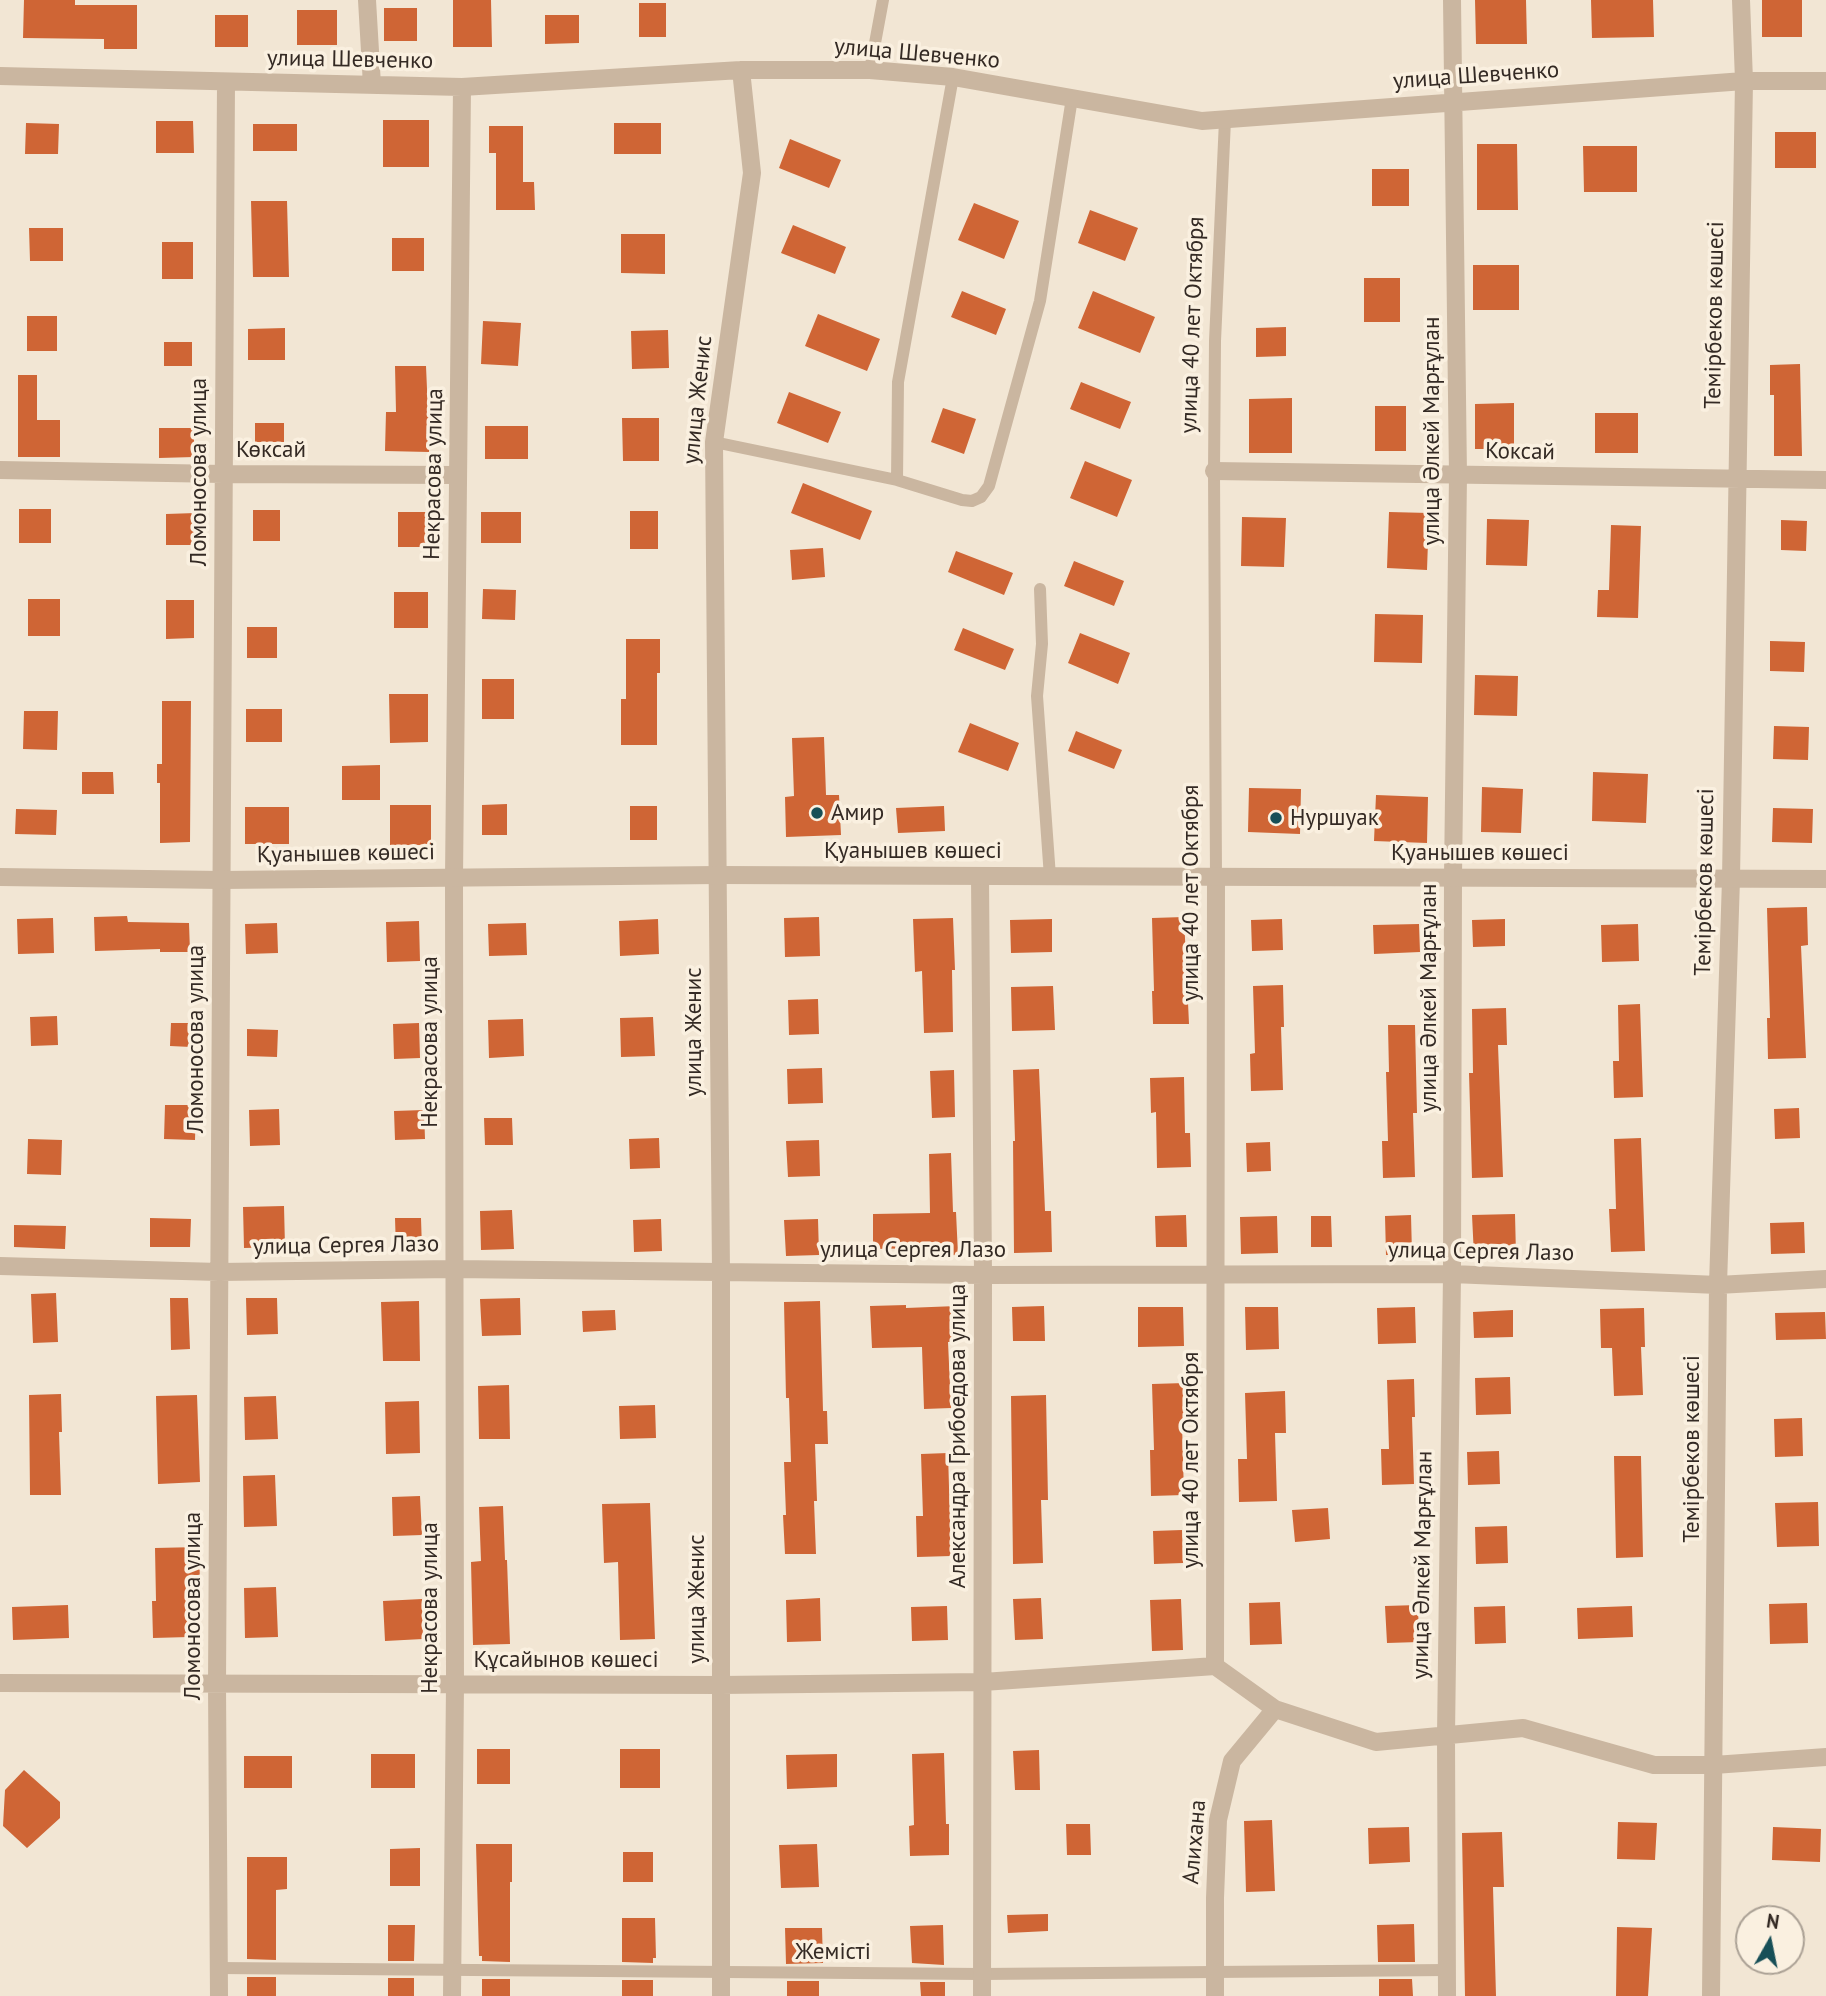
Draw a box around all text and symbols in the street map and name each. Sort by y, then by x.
street label: улица Шевченко [833,33,1001,75]
street label: улица Шевченко [267,45,433,75]
street label: улица Шевченко [1392,56,1560,96]
street label: улица 40 лет Октября [1175,216,1211,434]
street label: Темірбеков көшесі [1700,221,1730,409]
street label: улица Әлкей Марғұлан [1418,317,1446,545]
street label: улица Женис [678,334,718,466]
street label: Ломоносова улица [185,378,213,566]
street label: Некрасова улица [419,388,449,560]
street label: Көксай [236,436,306,464]
street label: Коксай [1485,438,1555,466]
street label: улица 40 лет Октября [1177,785,1205,1001]
street label: Темірбеков көшесі [1690,788,1720,976]
place label: Амир [831,799,884,827]
place label: Нуршуак [1290,804,1379,832]
marker: Амир [809,805,825,821]
marker: Нуршуак [1268,810,1284,826]
street label: Қуанышев көшесі [824,837,1002,865]
street label: Қуанышев көшесі [257,839,435,869]
street label: Қуанышев көшесі [1391,839,1569,867]
street label: улица Әлкей Марғұлан [1415,884,1443,1112]
street label: Ломоносова улица [182,945,210,1133]
street label: Некрасова улица [416,956,444,1128]
street label: улица Женис [680,967,708,1097]
street label: улица Сергея Лазо [253,1231,439,1261]
street label: улица Сергея Лазо [820,1236,1006,1264]
street label: улица Сергея Лазо [1388,1237,1574,1267]
street label: Александра Грибоедова улица [944,1284,972,1588]
street label: улица 40 лет Октября [1177,1352,1205,1568]
street label: Темірбеков көшесі [1678,1355,1706,1543]
street label: улица Әлкей Марғұлан [1407,1450,1439,1680]
street label: Ломоносова улица [179,1512,207,1700]
street label: Некрасова улица [416,1522,444,1694]
street label: улица Женис [683,1534,711,1664]
street label: Құсайынов көшесі [473,1646,659,1674]
street label: Алихана [1178,1799,1212,1885]
north arrow [1735,1905,1805,1975]
text: N [1765,1908,1781,1934]
street label: Жемісті [795,1938,871,1966]

